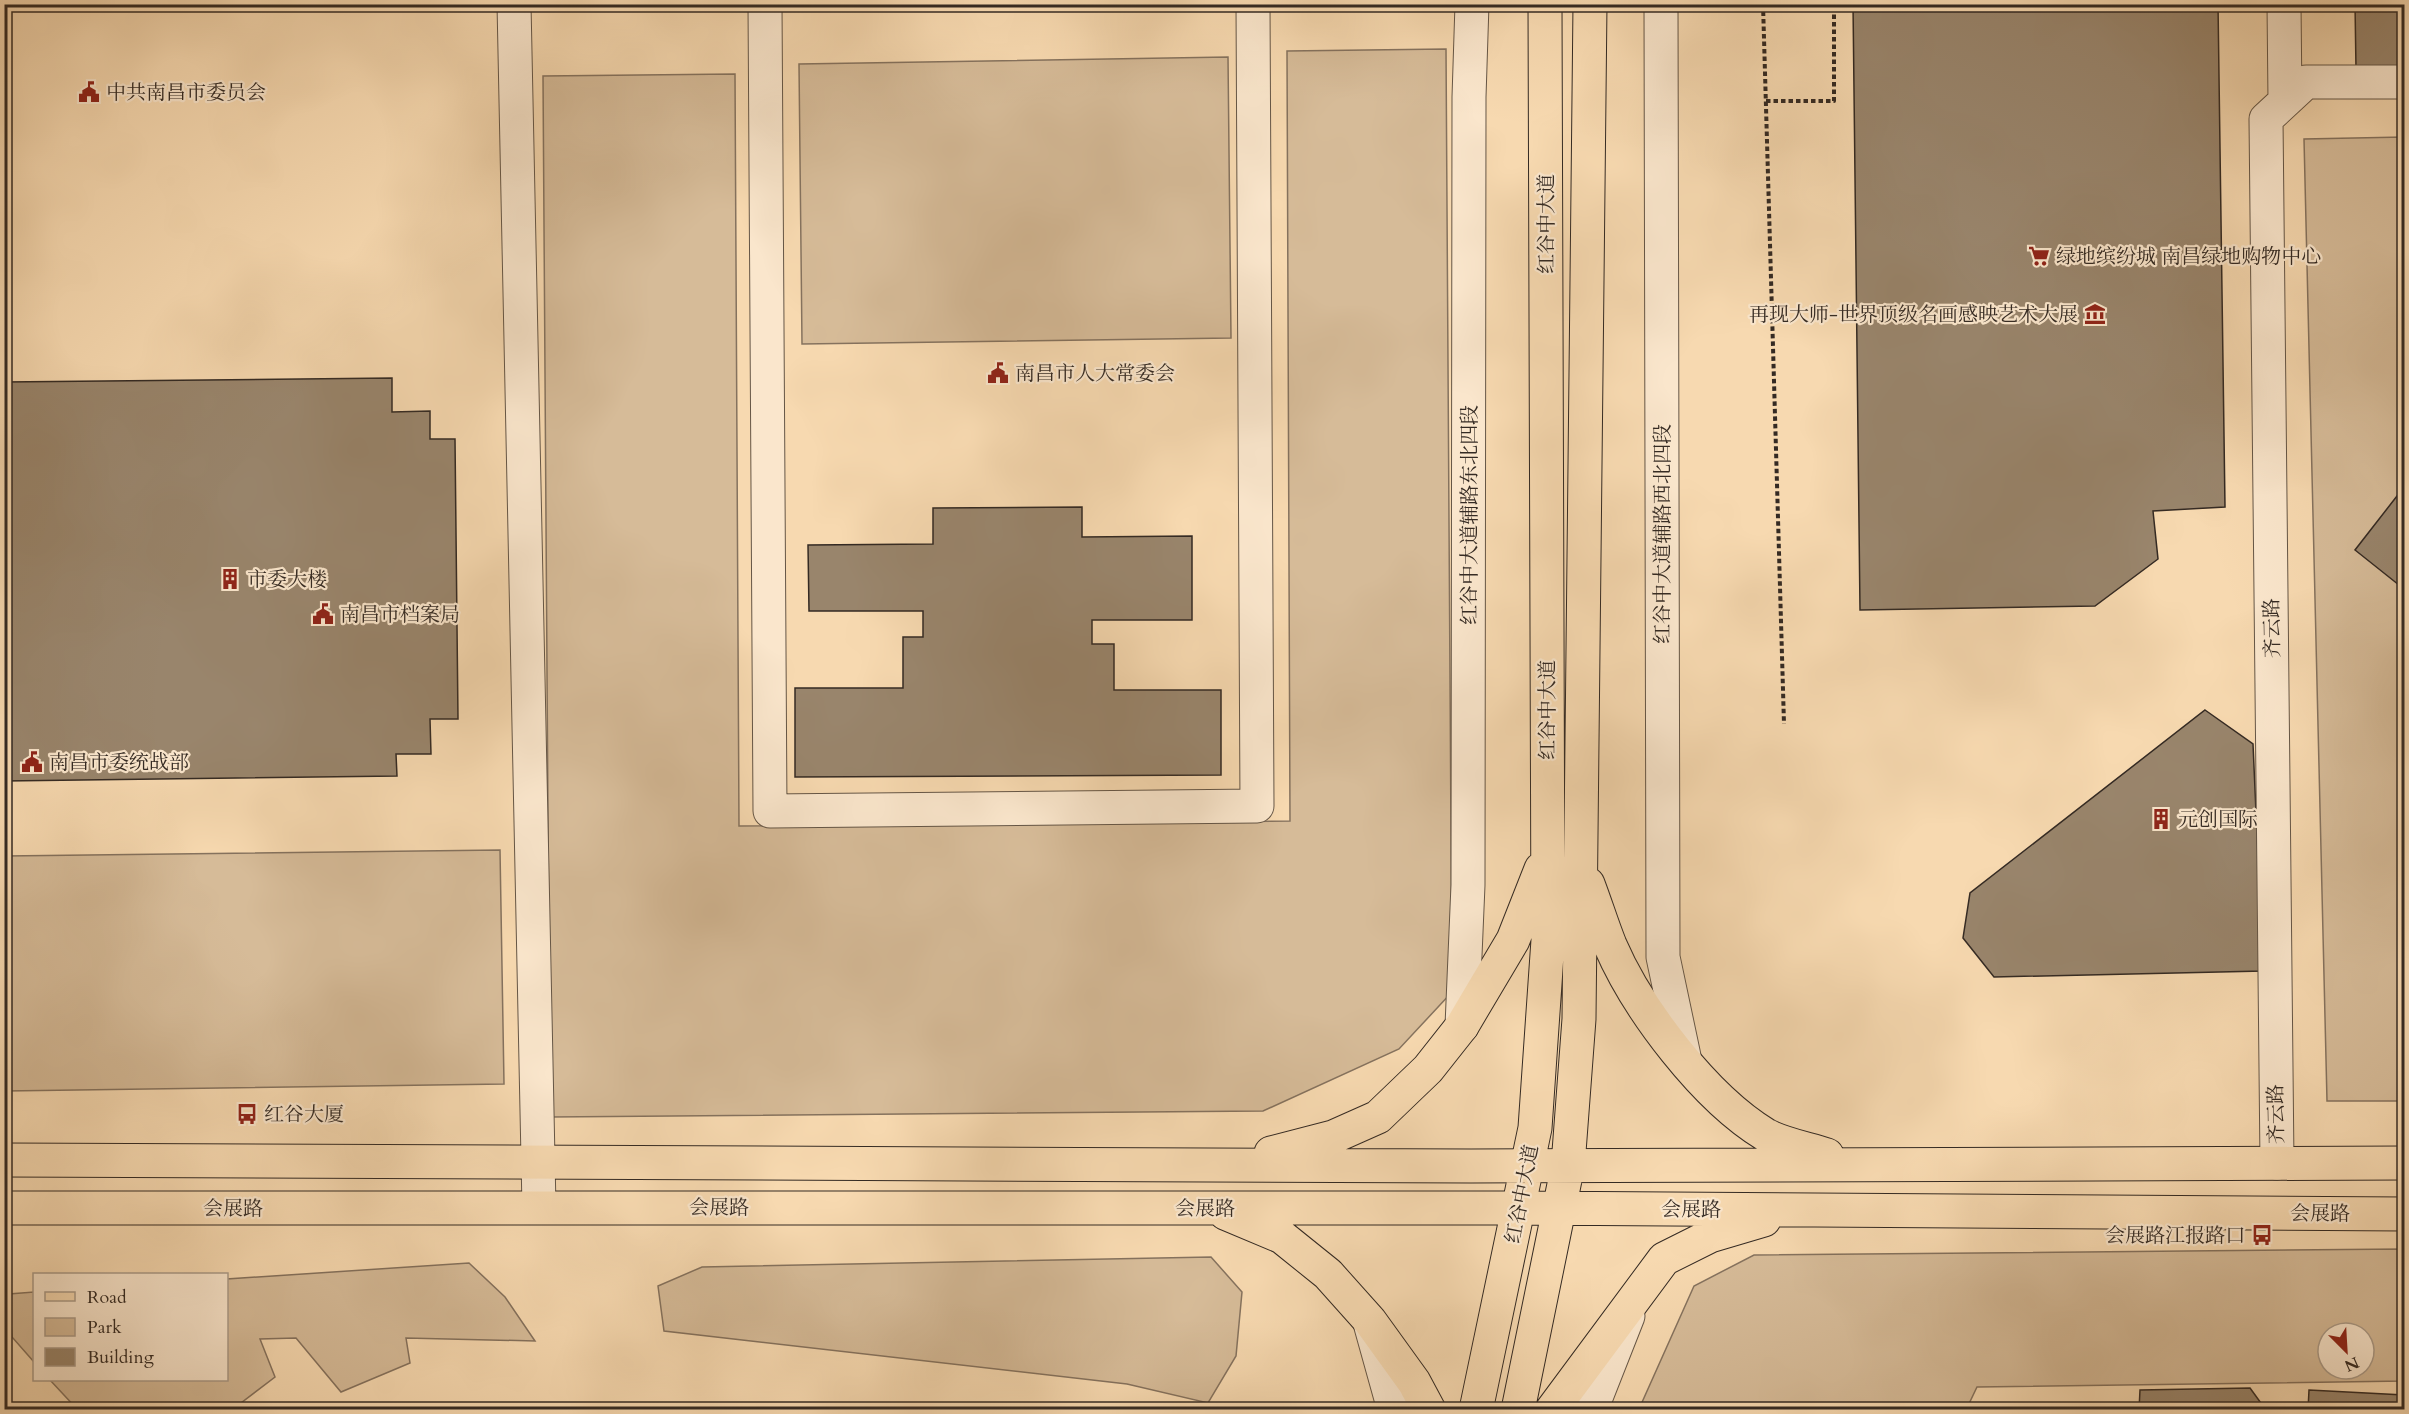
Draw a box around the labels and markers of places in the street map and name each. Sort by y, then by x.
place label: 中共南昌市委员会 [106,79,266,106]
public building icon: 中共南昌市委员会 [77,80,101,104]
place label: 绿地缤纷城 南昌绿地购物中心 [2056,243,2321,270]
supermarket icon: 绿地缤纷城 南昌绿地购物中心 [2027,244,2051,268]
place label: 再现大师-世界顶级名画感映艺术大展 [1749,301,2078,328]
museum icon: 再现大师-世界顶级名画感映艺术大展 [2083,302,2107,326]
place label: 南昌市人大常委会 [1015,360,1175,387]
public building icon: 南昌市人大常委会 [986,361,1010,385]
place label: 市委大楼 [247,566,327,593]
building icon: 市委大楼 [218,567,242,591]
place label: 南昌市档案局 [340,601,460,628]
public building icon: 南昌市档案局 [311,602,335,626]
place label: 南昌市委统战部 [49,749,189,776]
public building icon: 南昌市委统战部 [20,750,44,774]
place label: 元创国际 [2178,806,2258,833]
building icon: 元创国际 [2149,807,2173,831]
place label: 红谷大厦 [264,1101,344,1128]
bus stop icon: 红谷大厦 [235,1102,259,1126]
place label: 会展路江报路口 [2105,1222,2245,1249]
bus stop icon: 会展路江报路口 [2250,1223,2274,1247]

